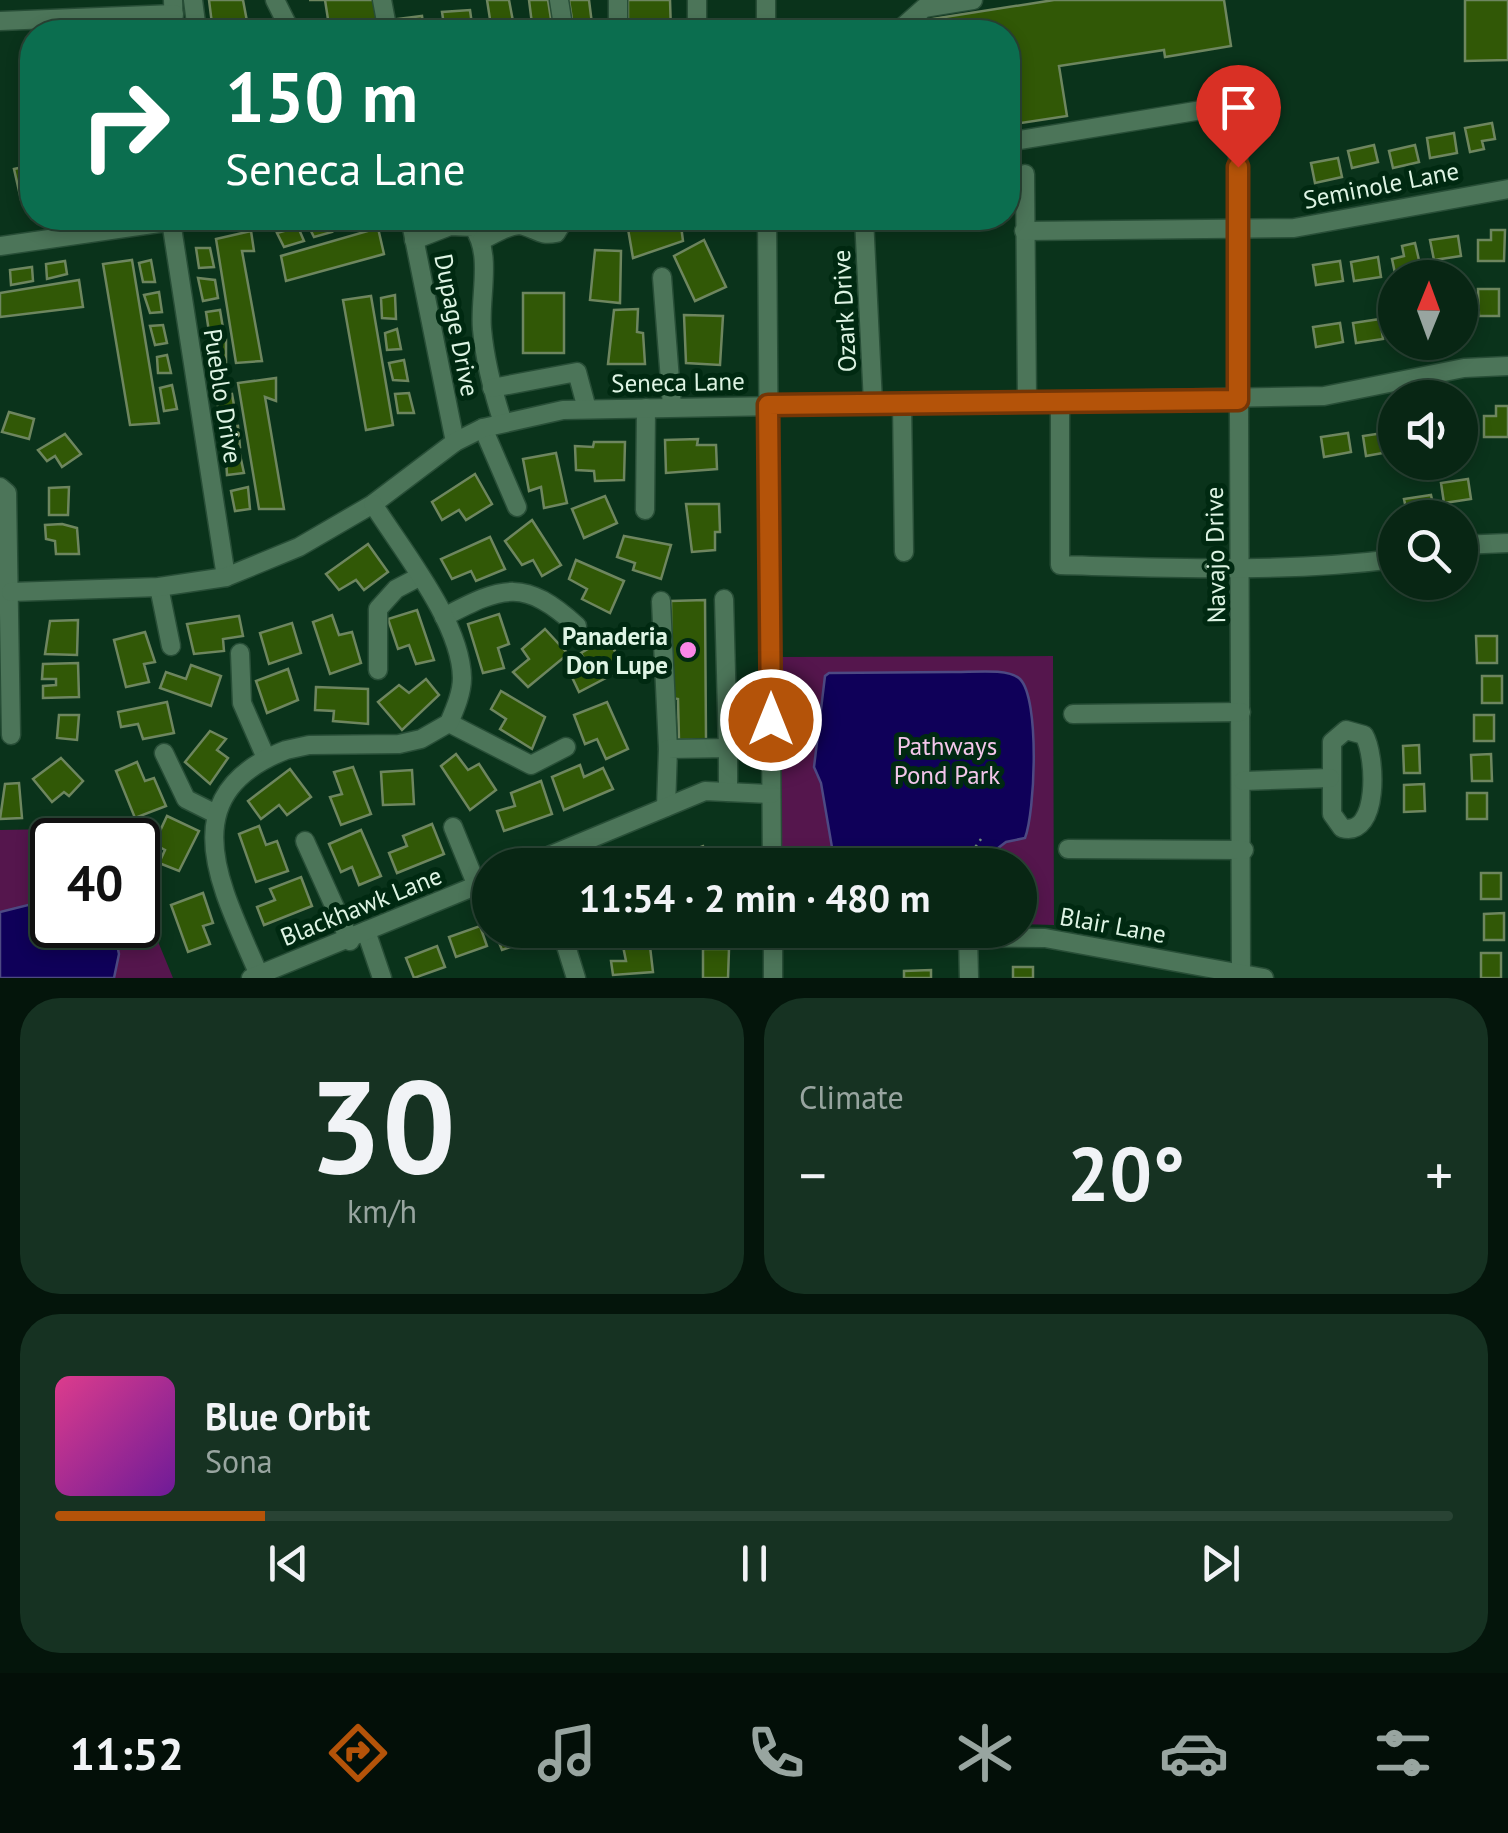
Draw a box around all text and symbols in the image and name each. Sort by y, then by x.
text: 150 m [225,51,418,141]
icon: right [60,60,190,190]
pin [1196,65,1281,168]
icon: arrive [1211,80,1266,135]
text: Seneca Lane [225,139,466,197]
street label: Seminole Lane [1300,154,1462,216]
street label: Ozark Drive [825,249,863,373]
street label: Dupage Drive [428,251,486,399]
north arrow [1378,260,1478,360]
map controls [1378,260,1478,600]
street label: Pueblo Drive [197,326,249,466]
street label: Seneca Lane [611,365,745,399]
button: sound [1378,380,1478,480]
street label: Navajo Drive [1198,487,1232,623]
button: search [1378,500,1478,600]
place label: Panaderia Don Lupe [562,620,668,681]
marker: Panaderia Don Lupe [677,639,699,661]
position arrow [719,668,823,772]
park label: Pathways Pond Park [894,730,1000,791]
speed limit sign: 40 [30,818,160,948]
street label: Blackhawk Lane [276,859,446,953]
text: 11:54 · 2 min · 480 m [579,873,930,922]
street label: Blair Lane [1057,900,1169,950]
text: 30 [308,1041,456,1209]
text: Climate [799,1076,904,1118]
text: 20° [1067,1125,1185,1222]
text: − [799,1139,827,1210]
text: + [1425,1139,1453,1210]
text: km/h [347,1190,417,1232]
text: Blue Orbit [205,1391,370,1440]
text: Sona [205,1440,273,1482]
icon: previous [261,1536,316,1591]
icon: pause [727,1536,782,1591]
icon: next [1193,1536,1248,1591]
icon: directions [323,1718,393,1788]
icon: music [532,1718,602,1788]
icon: phone [741,1718,811,1788]
icon: climate [950,1718,1020,1788]
icon: car [1159,1718,1229,1788]
icon: filters [1368,1718,1438,1788]
text: 11:52 [70,1724,184,1782]

